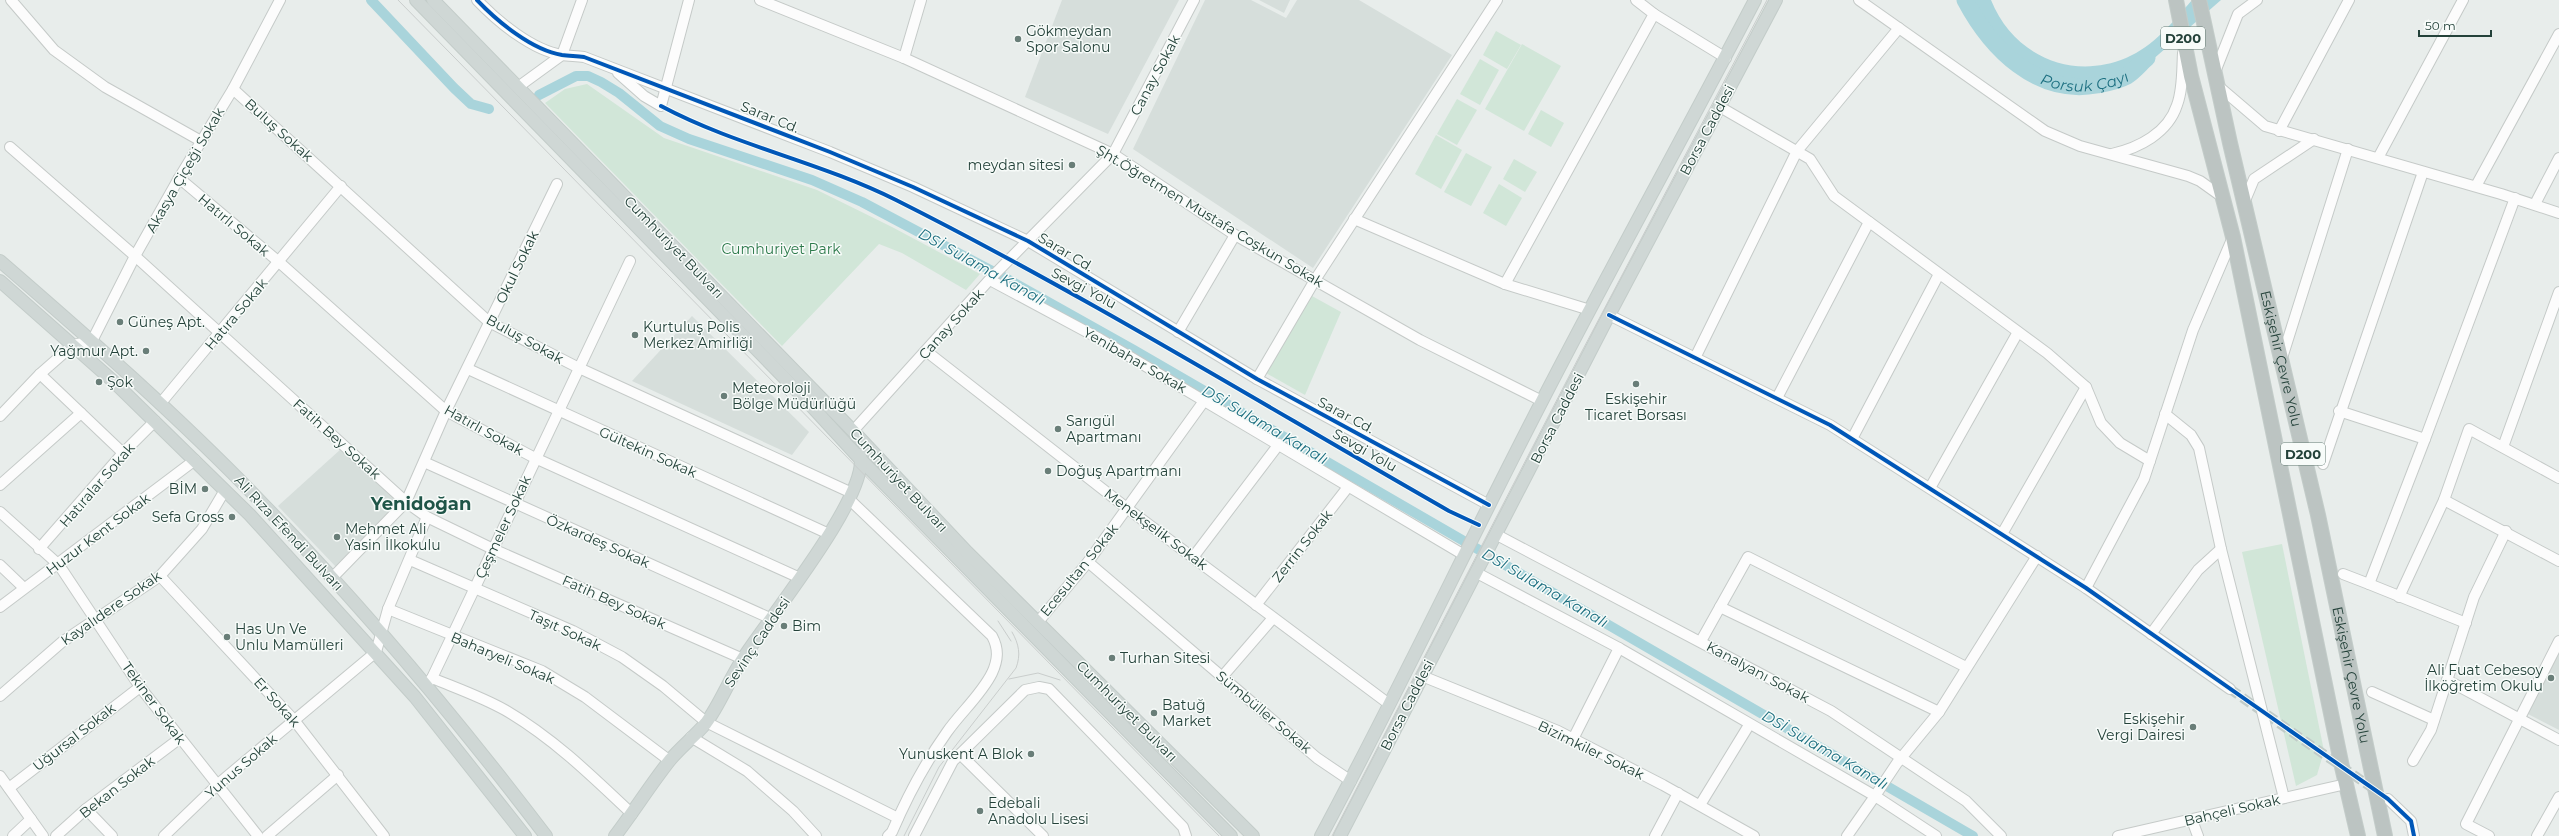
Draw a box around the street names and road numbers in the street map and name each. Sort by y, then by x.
road number: D200 [2161,27,2205,49]
street label: Canay Sokak [1126,31,1184,119]
street label: Borsa Caddesi [1676,82,1738,178]
street label: Buluş Sokak [241,95,317,166]
street label: Sarar Cd. [738,97,802,137]
street label: Akasya Çiçeği Sokak [142,104,229,236]
street label: Şht.Öğretmen Mustafa Coşkun Sokak [1093,141,1327,292]
street label: Hatırlı Sokak [194,190,274,261]
street label: Cumhuriyet Bulvarı [620,192,728,302]
street label: Okul Sokak [492,227,543,306]
street label: Sarar Cd. [1035,228,1097,276]
street label: Sevgi Yolu [1048,263,1120,313]
street label: Hatıra Sokak [201,274,272,354]
street label: Canay Sokak [915,284,988,363]
street label: Eskişehir Çevre Yolu [2256,289,2306,429]
street label: Buluş Sokak [483,310,567,368]
street label: Yenibahar Sokak [1080,323,1191,397]
street label: Borsa Caddesi [1526,369,1588,467]
street label: Sarar Cd. [1315,393,1377,437]
street label: Fatih Bey Sokak [289,395,385,484]
street label: Hatırlı Sokak [441,401,527,460]
street label: Gültekin Sokak [596,422,700,482]
street label: Cumhuriyet Bulvarı [846,424,952,536]
street label: Sevgi Yolu [1330,424,1400,476]
street label: Hatıralar Sokak [55,439,139,531]
road number: D200 [2281,443,2325,465]
street label: Ali Rıza Efendi Bulvarı [231,471,347,595]
street label: Çeşmeler Sokak [471,472,535,582]
street label: Menekşelik Sokak [1101,484,1212,574]
street label: Huzur Kent Sokak [42,489,154,579]
street label: Zerrin Sokak [1268,505,1336,586]
street label: Özkardeş Sokak [543,510,653,572]
street label: Ecesultan Sokak [1036,519,1122,620]
street label: Kayalıdere Sokak [57,566,165,649]
street label: Fatih Bey Sokak [559,571,669,633]
street label: Sevinç Caddesi [720,593,794,691]
street label: Taşıt Sokak [526,605,605,655]
street label: Eskişehir Çevre Yolu [2328,605,2374,745]
street label: Baharyeli Sokak [448,628,558,688]
street label: Kanalyanı Sokak [1703,637,1813,707]
street label: Borsa Caddesi [1376,656,1438,754]
street label: Cumhuriyet Bulvarı [1073,657,1181,765]
street label: Tekiner Sokak [118,658,190,748]
street label: Sümbüller Sokak [1213,667,1316,758]
street label: Er Sokak [250,673,304,731]
street label: Uğursal Sokak [29,699,120,775]
street label: Bizimkiler Sokak [1535,716,1648,784]
street label: Yunus Sokak [201,729,281,802]
street label: Bekan Sokak [76,752,159,822]
street label: Bahçeli Sokak [2182,790,2282,830]

